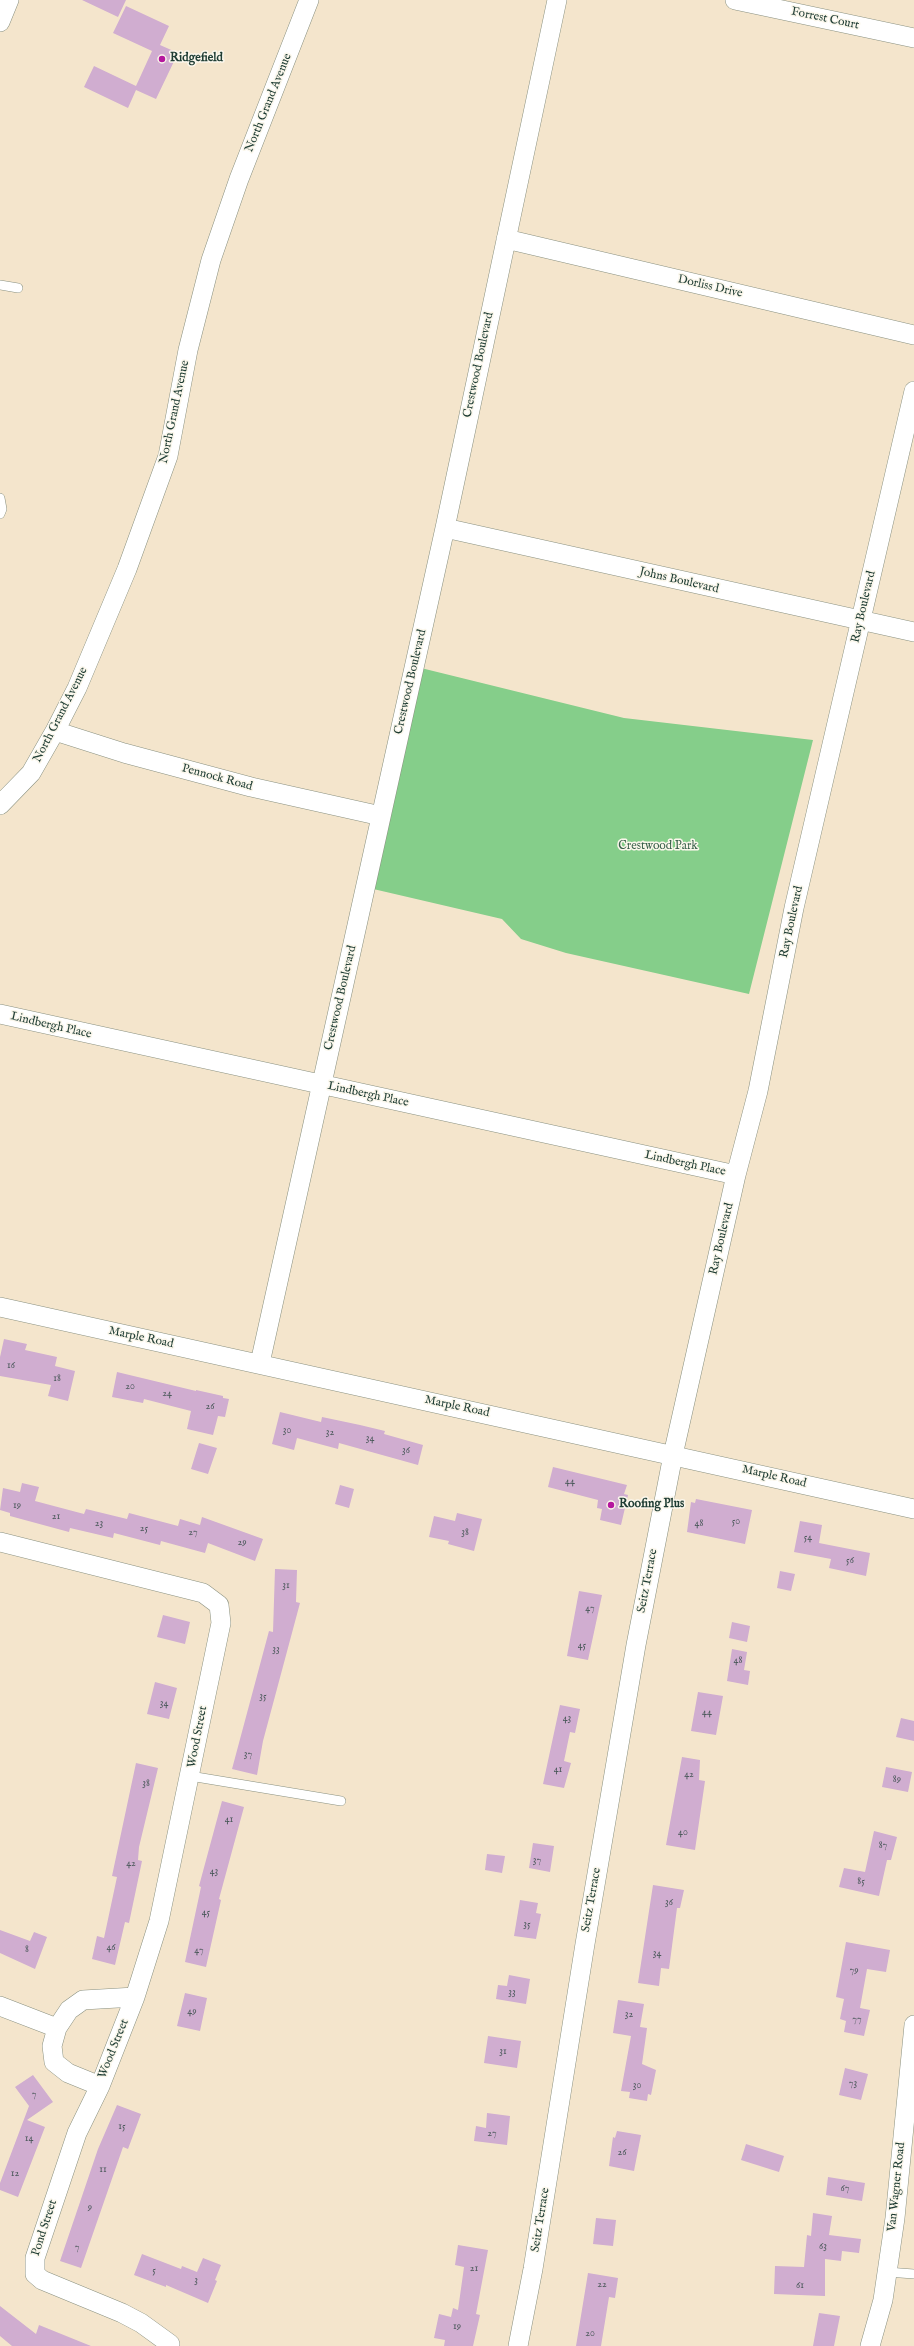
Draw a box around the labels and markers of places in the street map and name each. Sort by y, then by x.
place label: Ridgefield [170,52,223,66]
marker: Ridgefield [157,54,167,64]
place label: Roofing Plus [619,1498,684,1512]
marker: Roofing Plus [606,1500,616,1510]

